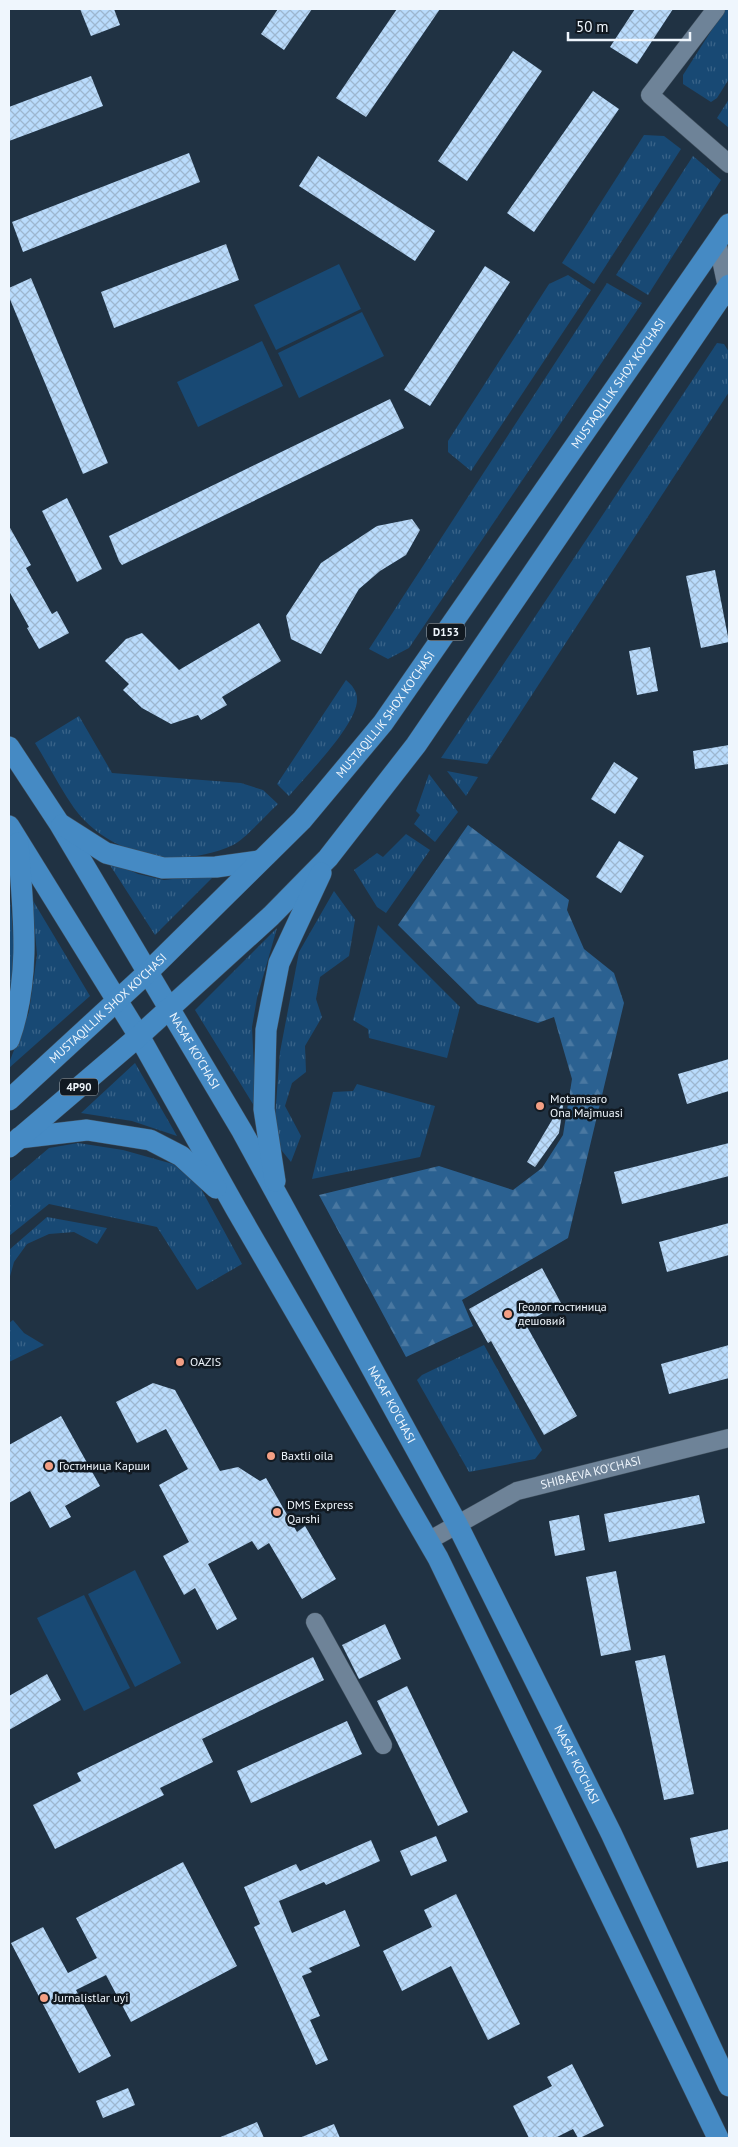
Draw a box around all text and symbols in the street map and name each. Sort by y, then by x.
scale bar [568,10,690,42]
text: 50 m [576,17,609,36]
street label: MUSTAQILLIK SHOX KO'CHASI [568,315,668,451]
road number: D153 [427,624,465,640]
street label: MUSTAQILLIK SHOX KO'CHASI [333,648,438,781]
street label: MUSTAQILLIK SHOX KO'CHASI [46,950,170,1066]
street label: NASAF KO‘CHASI [166,1010,223,1091]
road number: 4P90 [60,1078,98,1096]
place label: Motamsaro Ona Majmuasi [550,1091,623,1120]
marker: Motamsaro Ona Majmuasi [534,1100,546,1112]
place label: Геолог гостиница дешовий [518,1299,607,1328]
marker: Геолог гостиница дешовий [502,1308,514,1320]
place label: OAZIS [190,1354,221,1369]
marker: OAZIS [174,1356,186,1368]
street label: NASAF KO‘CHASI [365,1363,419,1446]
place label: Baxtli oila [281,1448,333,1463]
marker: Baxtli oila [265,1450,277,1462]
street label: SHIBAEVA KO'CHASI [539,1452,642,1492]
place label: Гостиница Карши [59,1458,150,1473]
marker: Гостиница Карши [43,1460,55,1472]
place label: DMS Express Qarshi [287,1497,353,1526]
marker: DMS Express Qarshi [271,1506,283,1518]
street label: NASAF KO‘CHASI [551,1722,603,1806]
place label: Jurnalistlar uyi [53,1990,128,2005]
marker: Jurnalistlar uyi [38,1992,50,2004]

